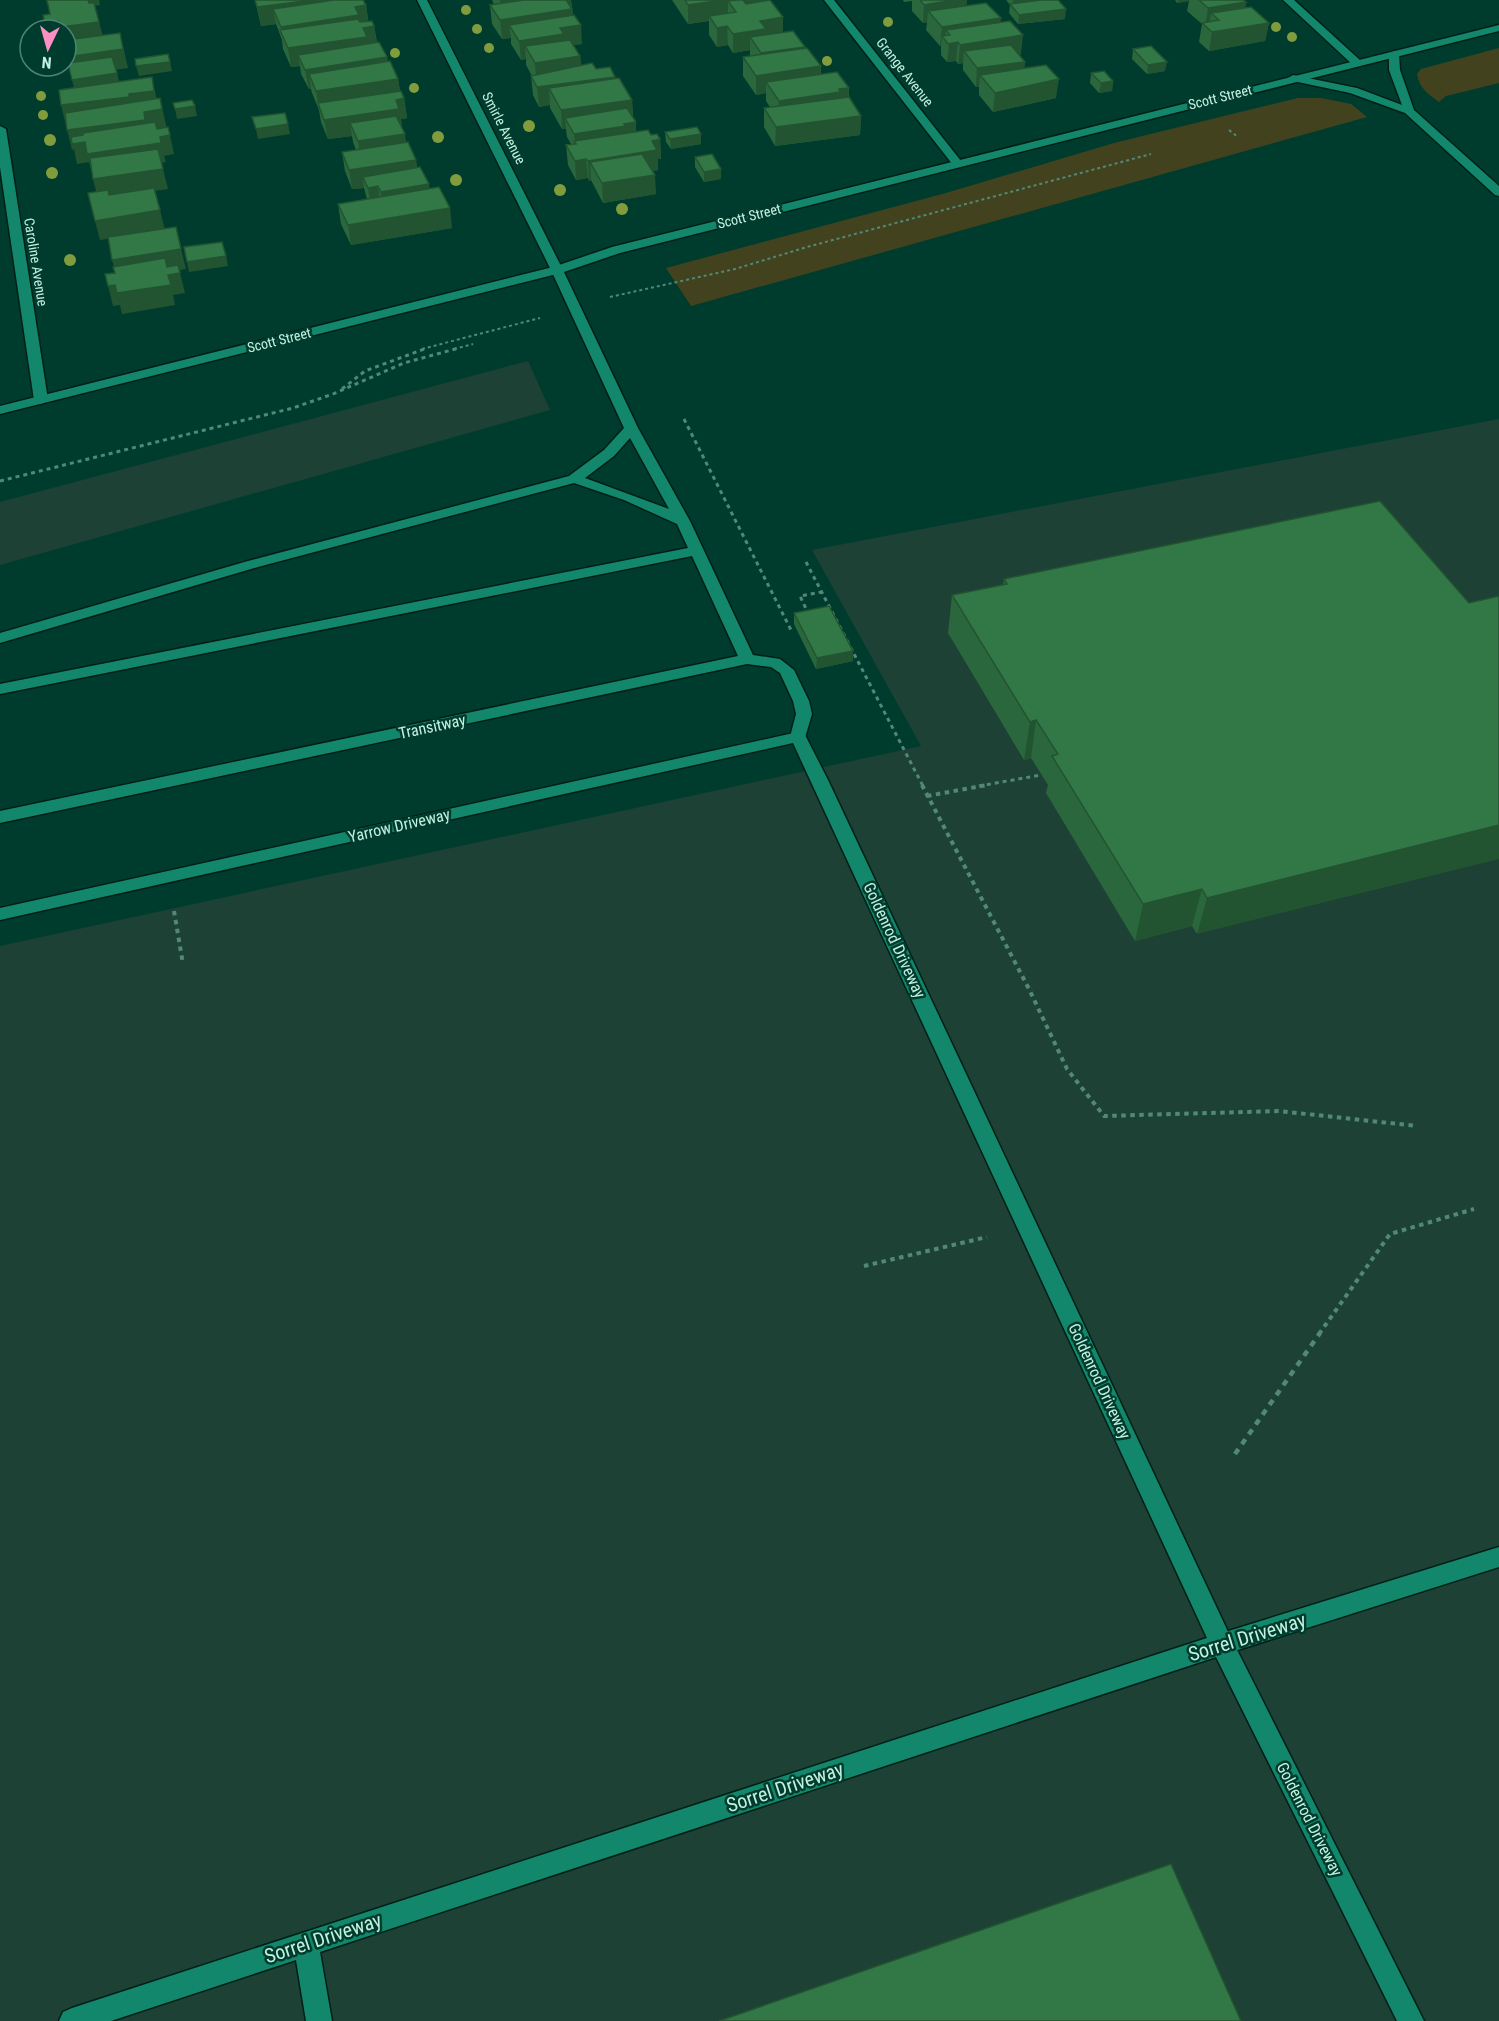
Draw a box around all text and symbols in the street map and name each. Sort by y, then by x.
north arrow [18,18,78,78]
street label: Grange Avenue [873,34,937,110]
text: N [41,53,52,72]
street label: Scott Street [1186,81,1254,113]
street label: Smirle Avenue [479,89,529,167]
street label: Scott Street [715,200,783,232]
street label: Caroline Avenue [21,217,51,308]
street label: Scott Street [245,324,313,356]
street label: Transitway [397,710,468,743]
street label: Yarrow Driveway [346,804,452,846]
street label: Goldenrod Driveway [859,879,930,1001]
street label: Goldenrod Driveway [1064,1320,1135,1442]
street label: Sorrel Driveway [1185,1608,1309,1666]
street label: Sorrel Driveway [723,1757,847,1817]
street label: Goldenrod Driveway [1273,1759,1347,1880]
street label: Sorrel Driveway [261,1908,385,1968]

